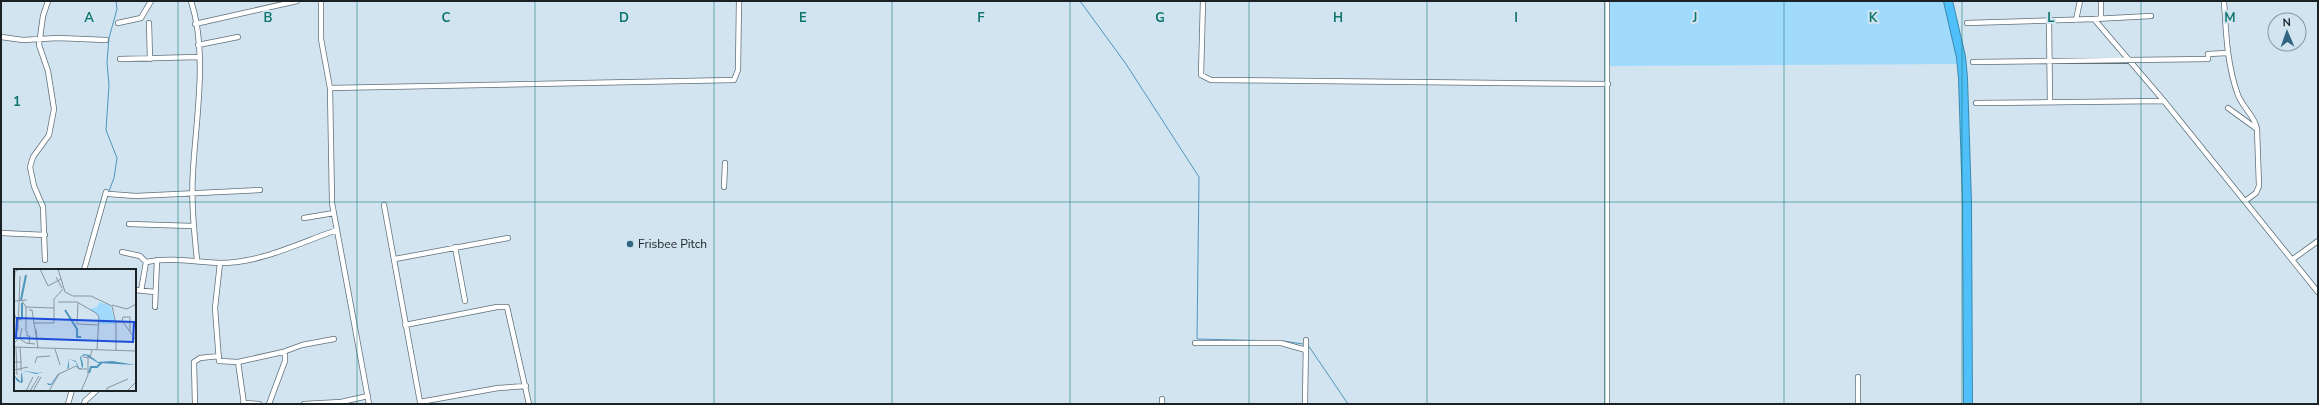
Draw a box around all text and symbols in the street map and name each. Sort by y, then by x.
text: A [84,9,94,27]
text: B [264,9,273,27]
text: C [442,9,451,27]
text: D [619,9,629,27]
text: E [799,9,807,27]
text: F [977,9,985,27]
text: G [1155,9,1165,27]
text: H [1333,9,1343,27]
text: I [1514,9,1518,27]
text: J [1692,9,1697,27]
text: K [1869,9,1878,27]
text: L [2047,9,2055,27]
text: M [2224,9,2236,27]
north arrow [2267,12,2307,52]
text: N [2282,15,2291,30]
text: 1 [13,93,21,111]
place label: Frisbee Pitch [638,236,707,252]
marker: Frisbee Pitch [625,239,635,249]
inset map [14,269,136,391]

